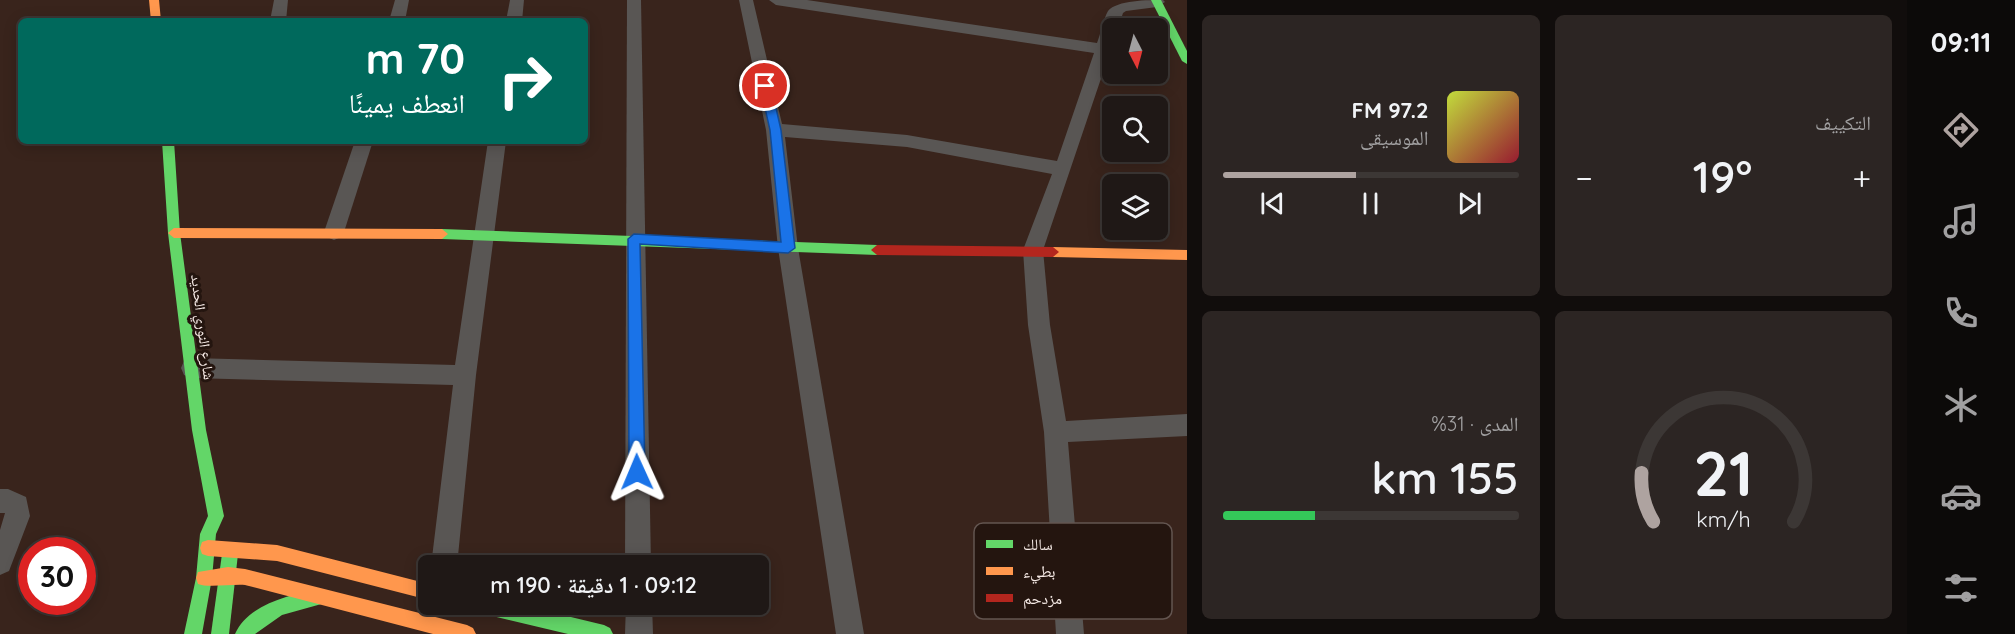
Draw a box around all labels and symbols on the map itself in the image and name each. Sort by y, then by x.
north arrow [1102,18,1168,84]
pin [739,60,790,111]
street label: شارع النوري الحديد [184,273,219,381]
position arrow [605,440,669,504]
legend [974,523,1172,619]
text: سالك [1023,534,1053,554]
speed limit sign: 30 [18,537,96,615]
text: بطيء [1023,561,1055,584]
text: مزدحم [1023,588,1062,609]

